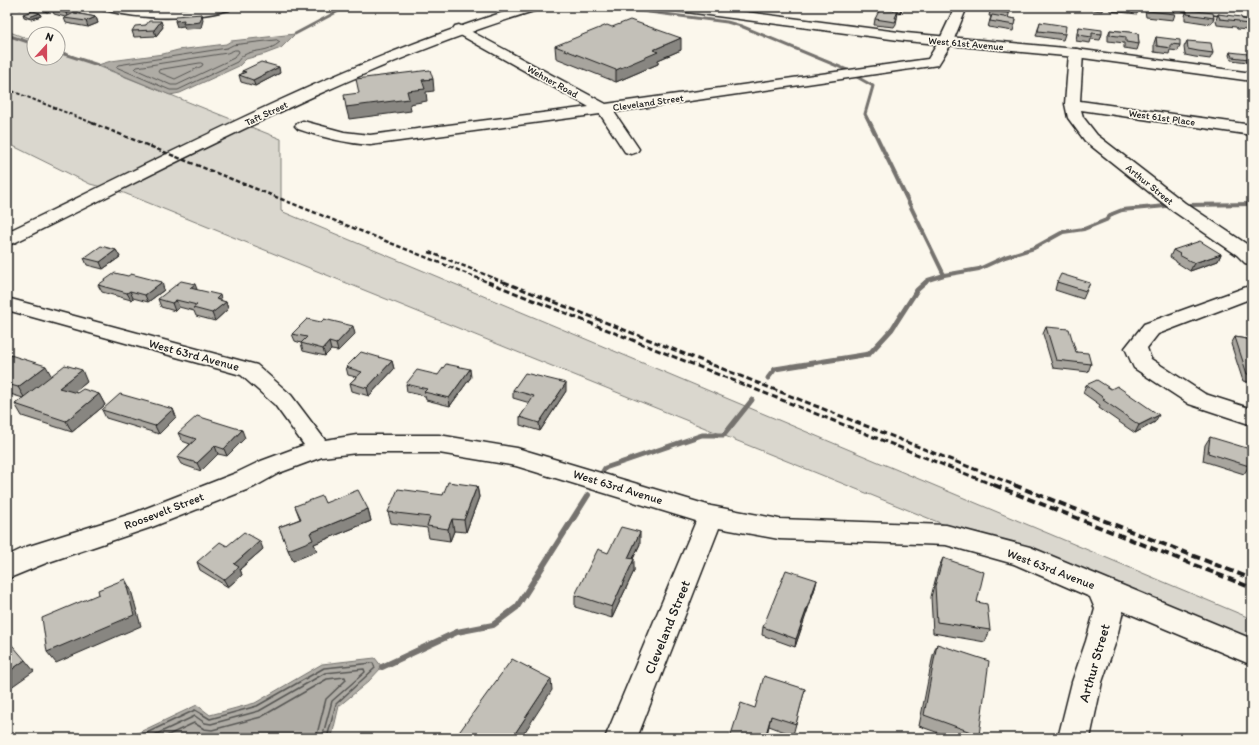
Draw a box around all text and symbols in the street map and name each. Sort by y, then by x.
north arrow [26,26,66,66]
text: N [44,30,55,45]
street label: West 61st Avenue [928,34,1004,53]
street label: Wehner Road [525,62,581,101]
street label: Cleveland Street [612,91,685,114]
street label: Taft Street [243,98,290,129]
street label: West 61st Place [1128,106,1196,129]
street label: Arthur Street [1123,161,1176,208]
street label: West 63rd Avenue [147,336,241,374]
street label: West 63rd Avenue [571,467,665,507]
street label: Roosevelt Street [122,489,206,533]
street label: West 63rd Avenue [1005,546,1097,592]
street label: Cleveland Street [641,578,694,677]
street label: Arthur Street [1075,622,1114,704]

